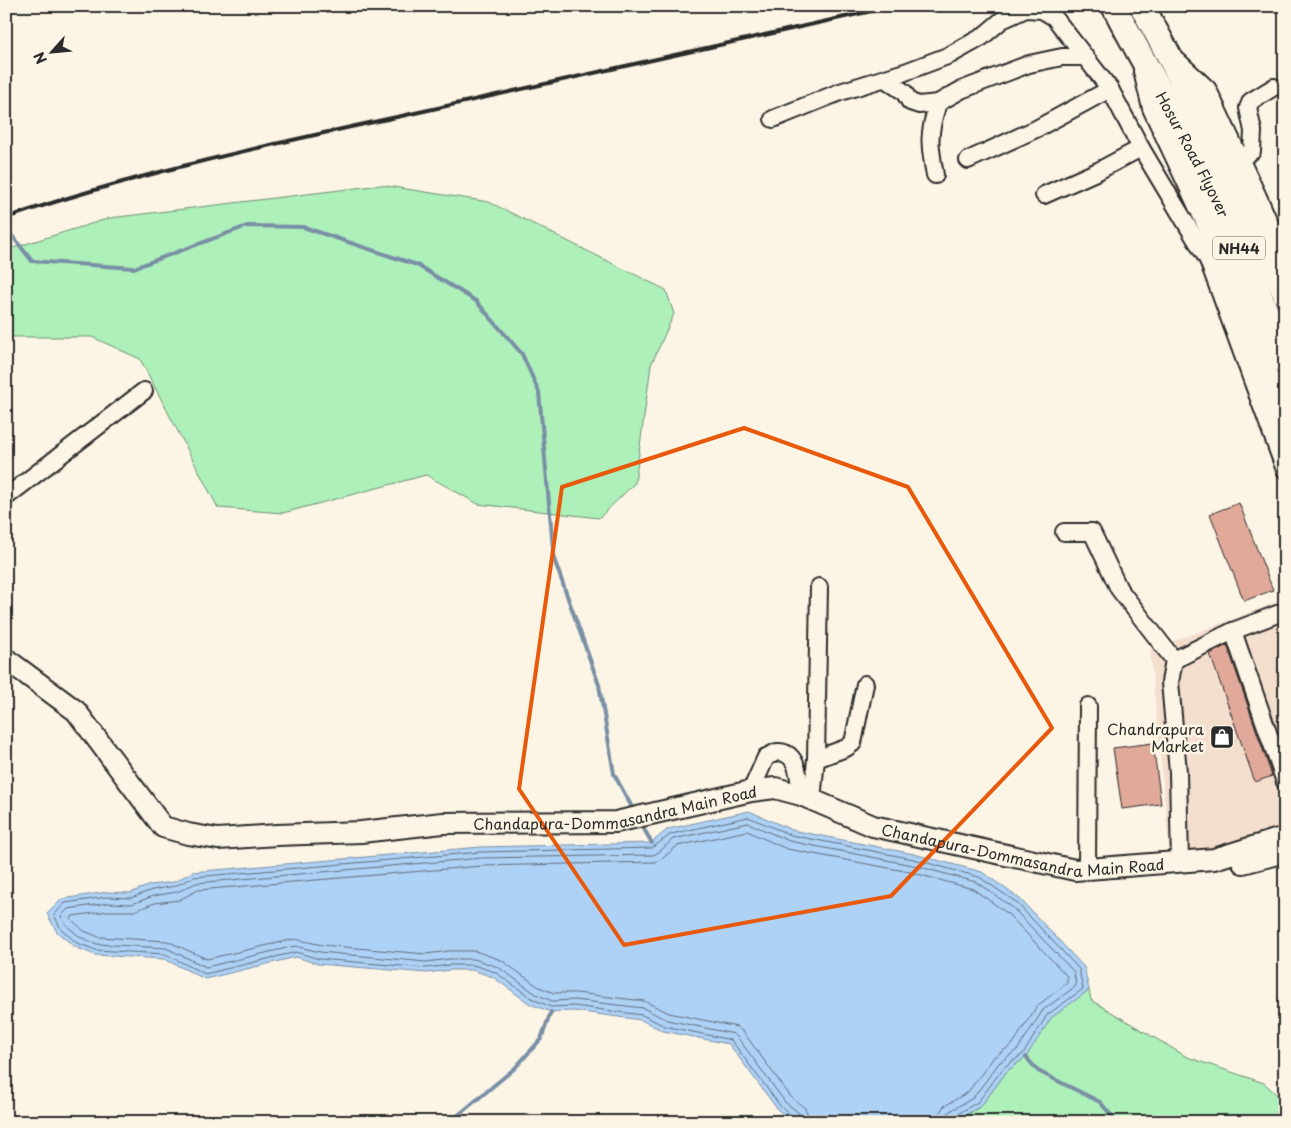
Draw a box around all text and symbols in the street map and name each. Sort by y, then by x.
north arrow [28,28,78,78]
text: N [28,48,52,68]
street label: Hosur Road Flyover [1151,87,1236,221]
road number: NH44 [1213,237,1265,260]
place label: Chandrapura Market [1107,717,1205,757]
shop icon: Chandrapura Market [1209,724,1235,750]
street label: Chandapura-Dommasandra Main Road [473,779,758,834]
street label: Chandapura-Dommasandra Main Road [880,817,1165,882]

